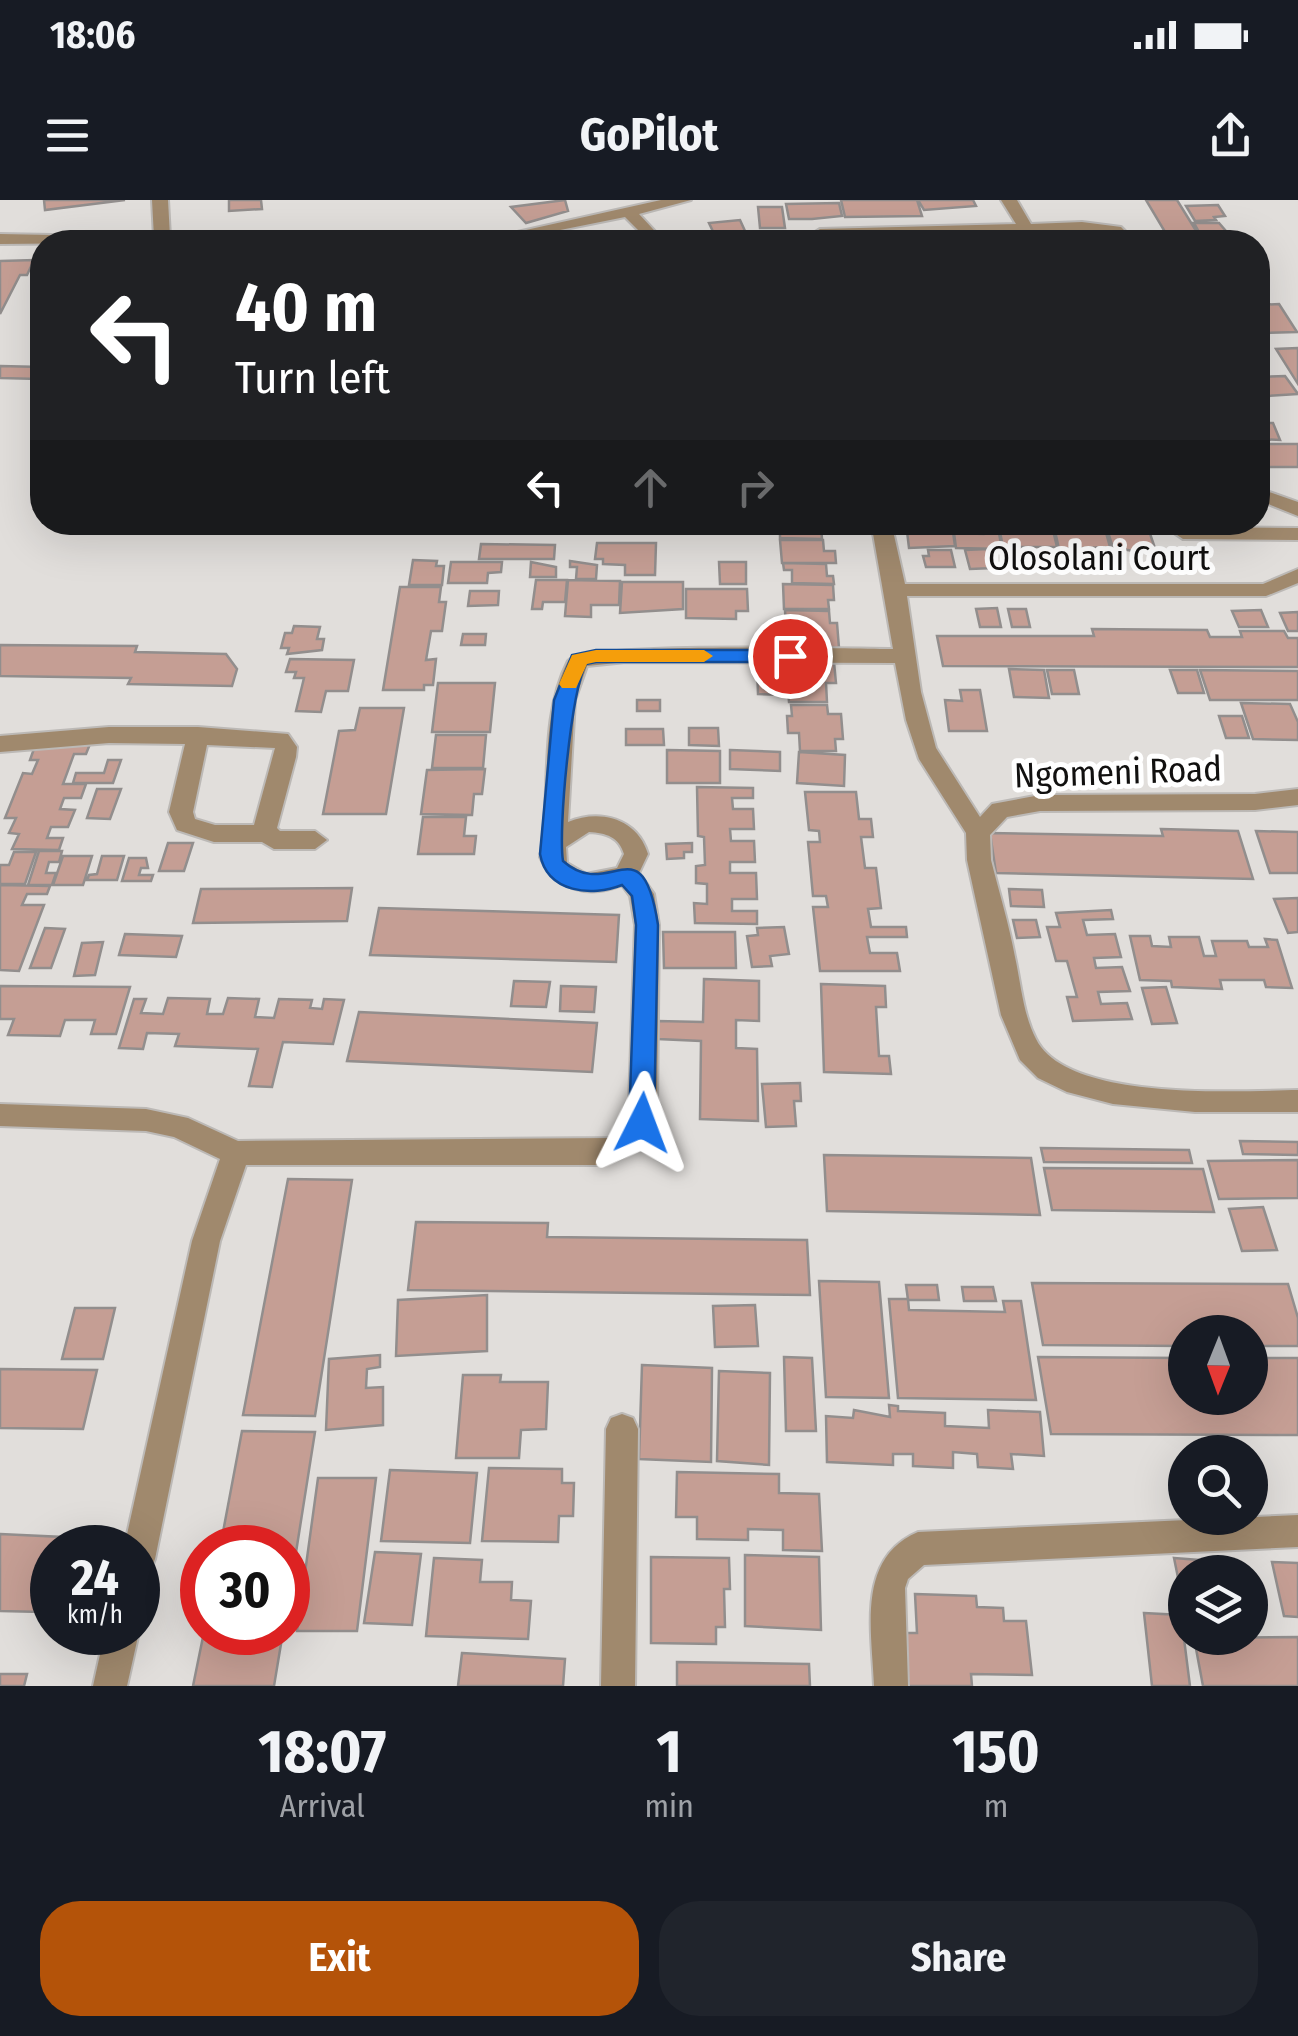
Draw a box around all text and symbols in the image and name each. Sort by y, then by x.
text: 18:06 [50,12,135,58]
icon: menu [40,108,95,163]
text: GoPilot [580,108,718,162]
icon: share [1203,108,1258,163]
text: 40 m [235,266,377,350]
icon: left [70,270,200,400]
text: Turn left [235,351,390,405]
icon: left [518,460,573,515]
icon: ahead [623,460,678,515]
icon: right [728,460,783,515]
street label: Olosolani Court [988,537,1211,579]
pin [748,614,833,699]
icon: arrive [763,629,818,684]
street label: Ngomeni Road [1013,747,1223,797]
position arrow [590,1071,694,1175]
north arrow [1168,1315,1268,1415]
map controls [1168,1315,1268,1655]
button: search [1168,1435,1268,1535]
speed limit sign: 30 [180,1525,310,1655]
text: 24 [71,1548,119,1608]
button: layers [1168,1555,1268,1655]
text: km/h [67,1600,123,1630]
text: 18:07 [258,1716,386,1788]
text: 1 [657,1716,682,1788]
text: 150 [952,1716,1040,1788]
text: Arrival [280,1787,365,1825]
text: min [644,1787,694,1825]
text: m [984,1787,1008,1825]
button: Exit [40,1901,639,2016]
button: Share [659,1901,1258,2016]

